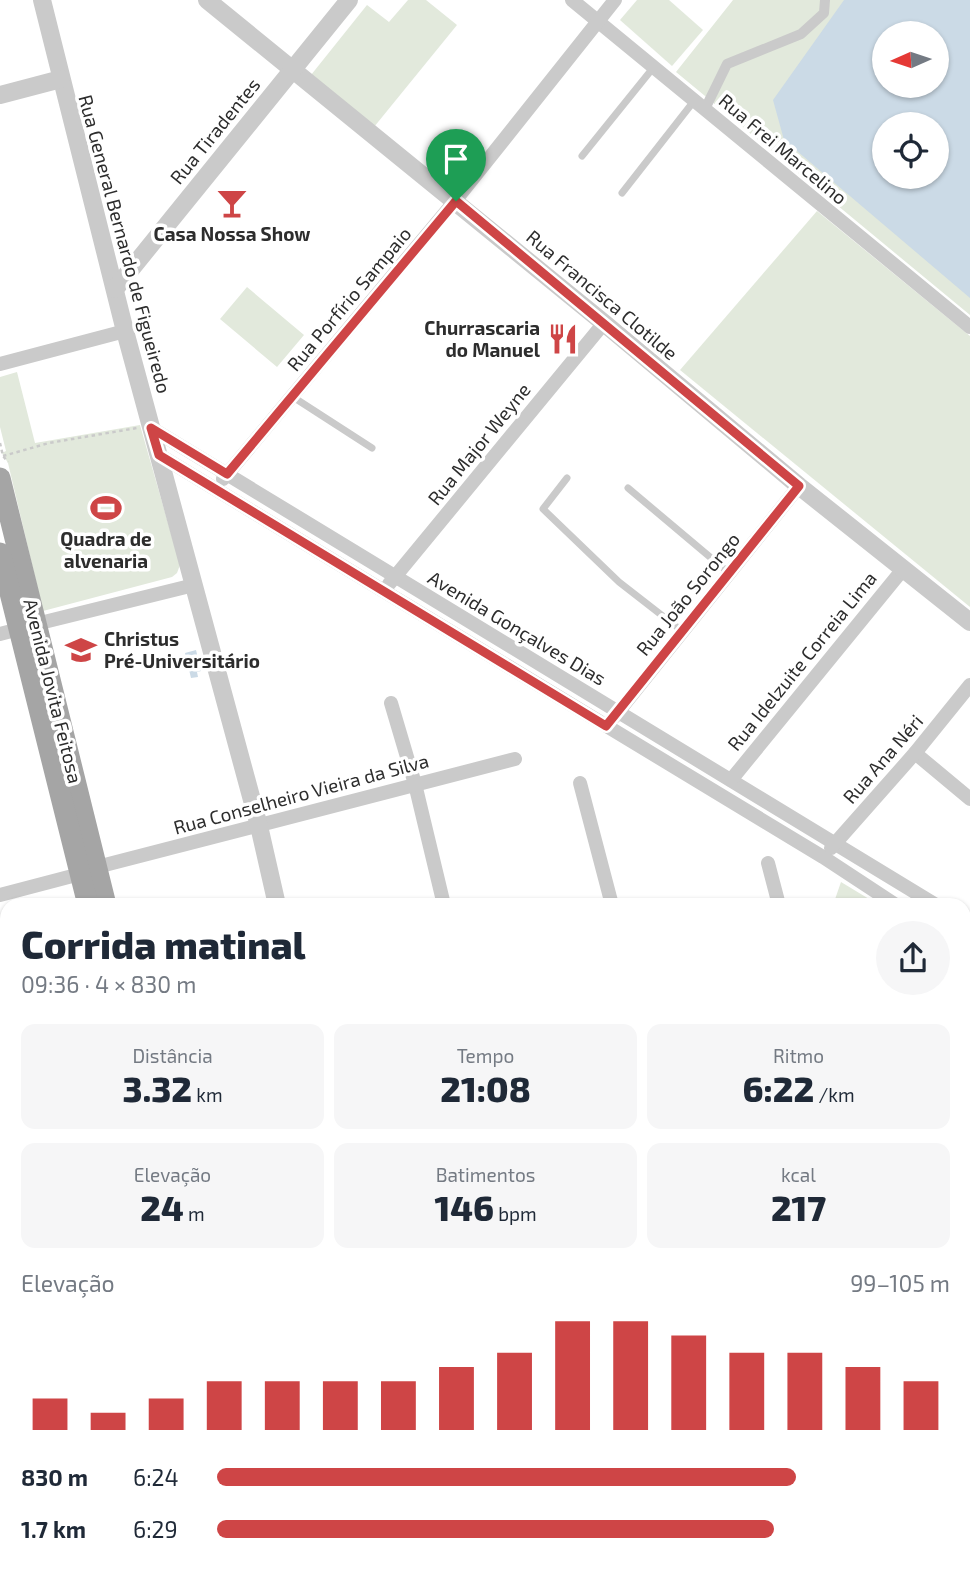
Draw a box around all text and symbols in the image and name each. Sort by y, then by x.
north arrow [872,21,948,98]
map controls [872,21,949,189]
street label: Rua Tiradentes [165,73,264,188]
street label: Rua Frei Marcelino [715,88,852,209]
street label: Rua General Bernardo de Figueiredo [74,92,176,396]
button: locate [872,112,949,189]
pin [426,129,486,201]
icon: arrive [437,140,475,178]
bar icon: Casa Nossa Show [215,186,249,220]
place label: Casa Nossa Show [154,222,310,245]
street label: Rua Porfírio Sampaio [282,222,416,375]
street label: Rua Francisca Clotilde [522,225,682,364]
place label: Churrascaria do Manuel [424,316,541,361]
restaurant icon: Churrascaria do Manuel [546,322,580,356]
street label: Rua Major Weyne [422,378,535,509]
sports icon: Quadra de alvenaria [89,491,123,525]
place label: Quadra de alvenaria [60,527,152,572]
street label: Rua João Sorongo [631,528,744,660]
street label: Avenida Gonçalves Dias [424,565,610,691]
street label: Rua Idelzuite Correia Lima [722,567,881,755]
street label: Avenida Jovita Feitosa [19,596,88,786]
place label: Christus Pré-Universitário [104,627,260,672]
school or university icon: Christus Pré-Universitário [64,633,98,667]
street label: Rua Ana Néri [838,710,927,808]
street label: Rua Conselheiro Vieira da Silva [171,748,431,839]
text: Corrida matinal [21,921,306,967]
button: share [876,921,950,995]
text: 09:36 · 4 × 830 m [21,970,197,998]
text: Distância [132,1044,213,1067]
text: Tempo [457,1044,514,1067]
text: Ritmo [773,1044,824,1067]
text: 3.32 [122,1067,192,1109]
text: 21:08 [440,1067,531,1109]
text: 6:22 [742,1067,814,1109]
text: km [192,1083,223,1106]
text: /km [814,1083,855,1106]
text: Elevação [134,1163,211,1186]
text: Batimentos [436,1163,535,1186]
text: kcal [781,1163,816,1186]
text: 24 [140,1186,184,1228]
text: 146 [434,1186,494,1228]
text: 217 [771,1186,826,1228]
text: m [184,1202,205,1225]
text: bpm [494,1202,537,1225]
text: Elevação [21,1269,115,1297]
text: 99–105 m [850,1269,950,1297]
text: 830 m [21,1463,88,1491]
text: 6:24 [133,1463,179,1491]
text: 1.7 km [21,1515,86,1543]
text: 6:29 [133,1515,178,1543]

